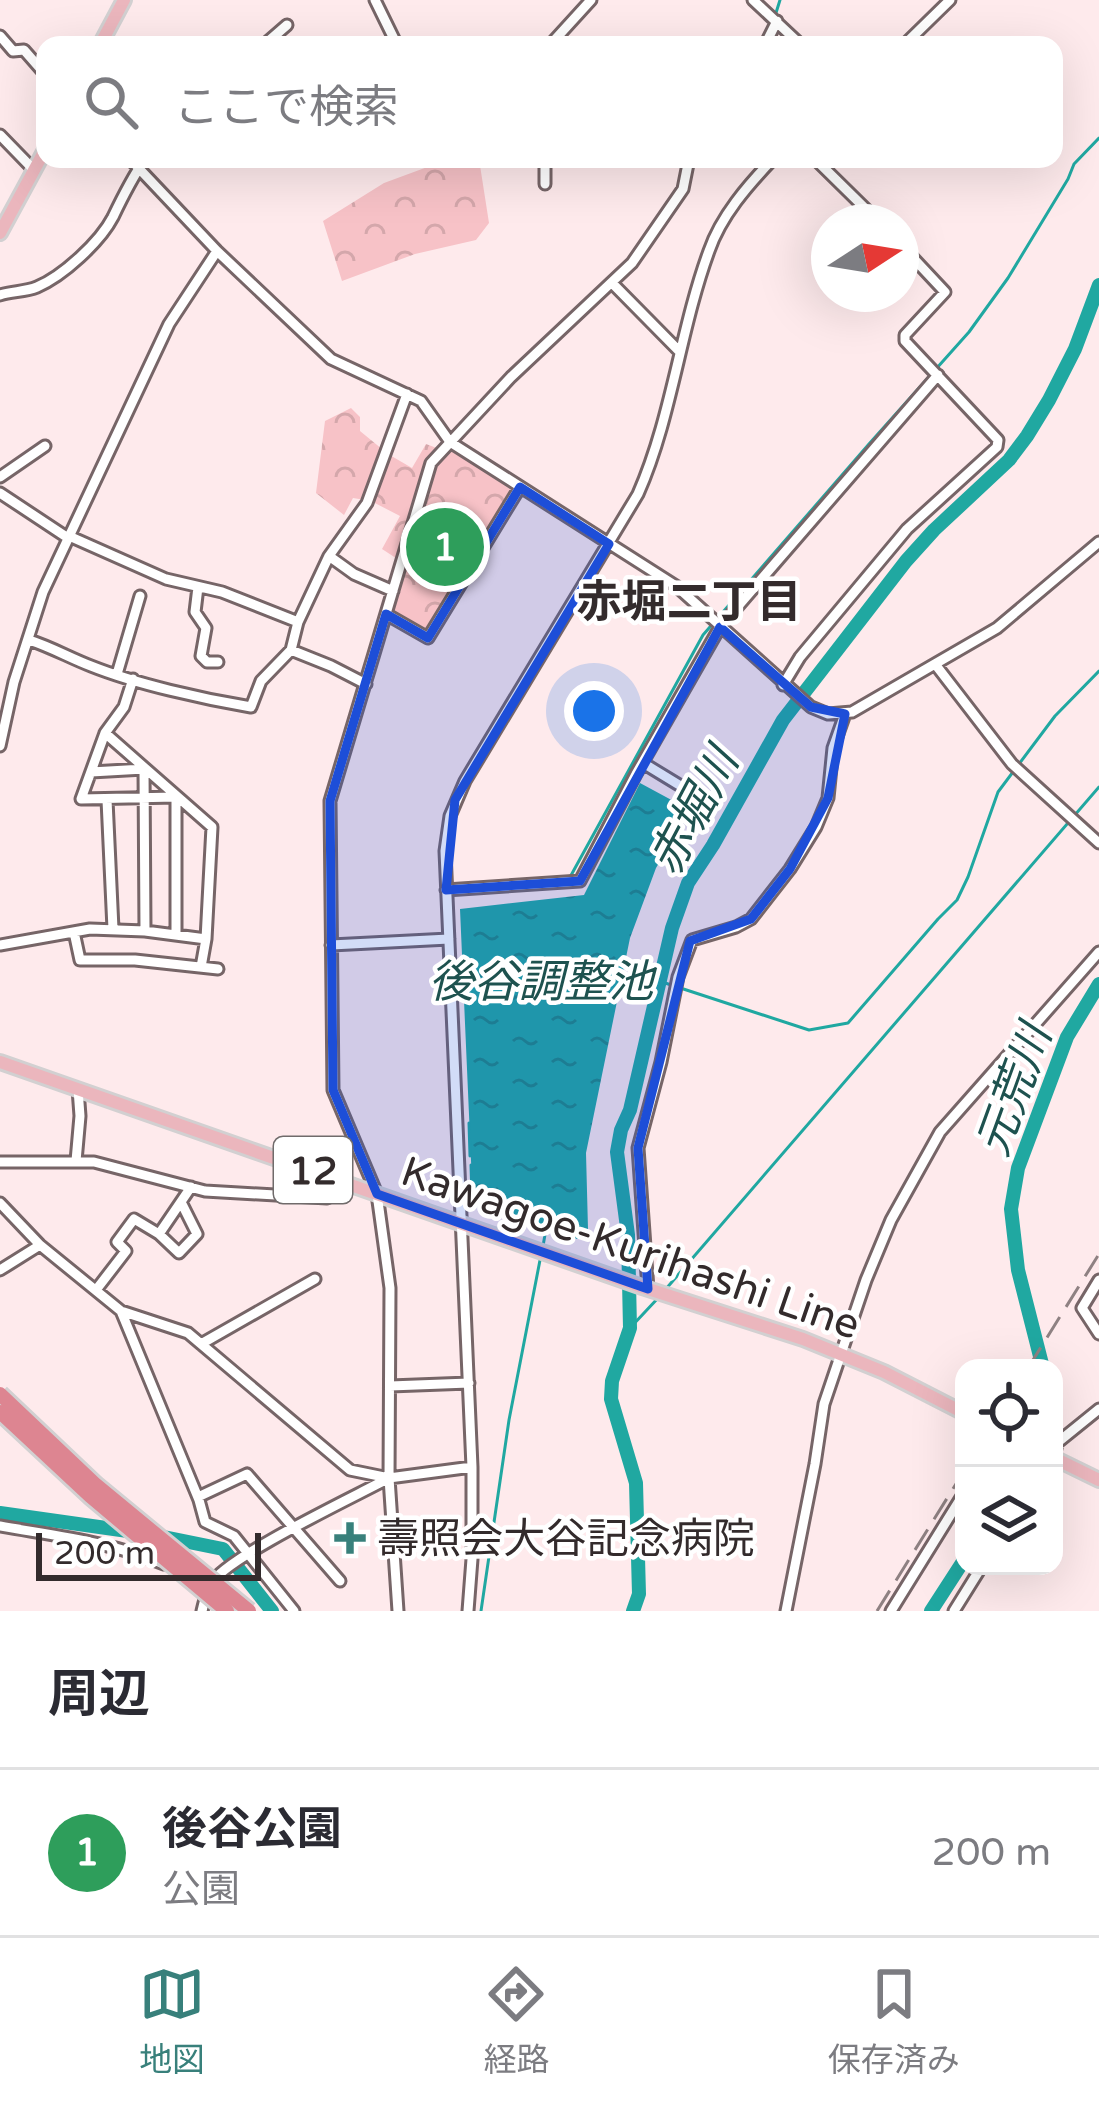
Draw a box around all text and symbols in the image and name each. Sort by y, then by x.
search box [36,36,1063,168]
icon: search [78,69,144,135]
text: ここで検索 [174,81,399,135]
north arrow [811,204,919,312]
pin: 1 [406,502,484,592]
district label: 赤堀二丁目 [576,576,802,630]
your location [564,681,624,741]
water label: 赤堀川 [639,736,752,884]
water label: 後谷調整池 [428,956,657,1010]
water label: 元荒川 [966,1014,1065,1163]
road number: 12 [274,1137,352,1203]
street label: Kawagoe-Kurihashi Line [395,1146,866,1351]
map controls [955,1359,1063,1575]
button: locate [955,1359,1063,1467]
button: layers [955,1467,1063,1575]
place label: 壽照会大谷記念病院 [377,1514,755,1565]
marker: 壽照会大谷記念病院 [334,1522,366,1554]
scale bar [36,1527,261,1580]
text: 200 m [54,1534,155,1573]
text: 周辺 [48,1664,150,1726]
text: 後谷公園 [162,1803,342,1857]
text: 1 [75,1829,99,1876]
text: 200 m [932,1829,1051,1876]
text: 公園 [162,1866,240,1913]
tab: 地図 [139,1961,205,2081]
tab: 経路 [483,1961,549,2081]
tab: 保存済み [828,1961,960,2081]

